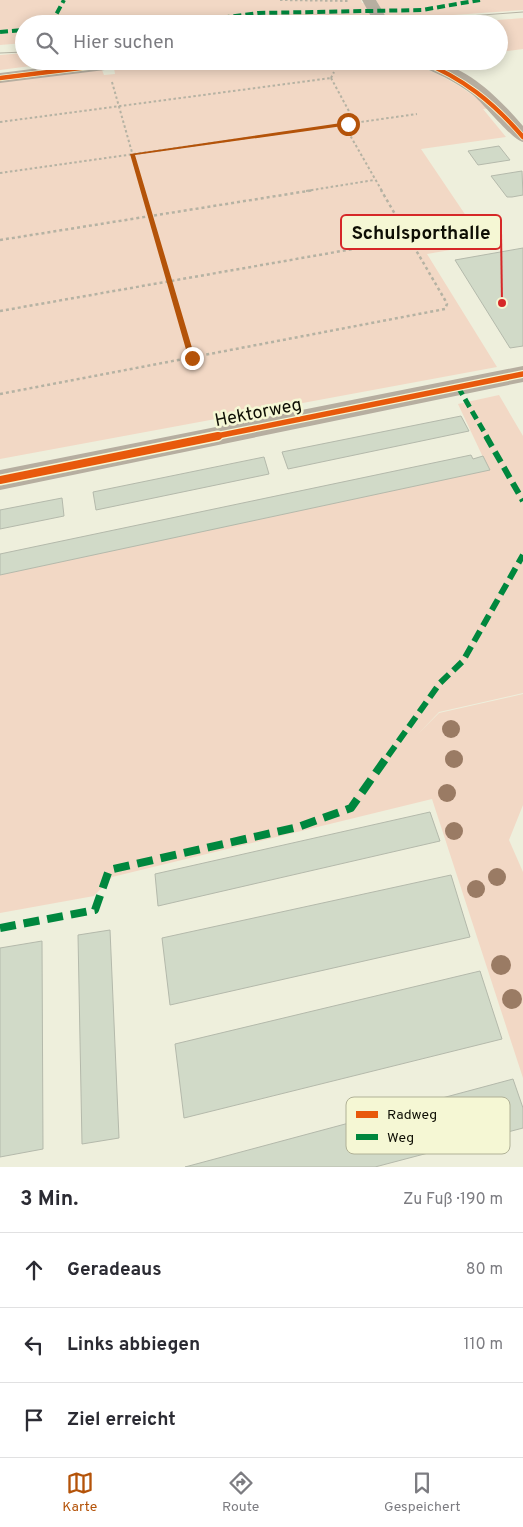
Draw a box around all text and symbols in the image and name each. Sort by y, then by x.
search box [15,15,508,70]
icon: search [33,29,61,57]
text: Hier suchen [73,31,174,55]
route start [337,113,360,136]
callout: Schulsporthalle [341,215,501,249]
text: Schulsporthalle [351,222,491,246]
route end [181,347,204,370]
street label: Hektorweg [213,394,304,433]
legend [346,1097,510,1154]
text: Radweg [387,1107,437,1124]
text: Weg [387,1130,414,1147]
text: 3 Min. [20,1186,78,1213]
text: Zu Fuß · 190 m [403,1190,503,1210]
icon: ahead [20,1256,48,1284]
text: Geradeaus [67,1258,162,1282]
text: 80 m [466,1260,503,1280]
icon: left [20,1331,48,1359]
text: Links abbiegen [67,1333,200,1357]
text: 110 m [463,1335,503,1355]
icon: arrive [20,1406,48,1434]
text: Ziel erreicht [67,1408,176,1432]
tab: Karte [62,1469,97,1516]
tab: Route [222,1469,259,1516]
tab: Gespeichert [384,1469,461,1516]

